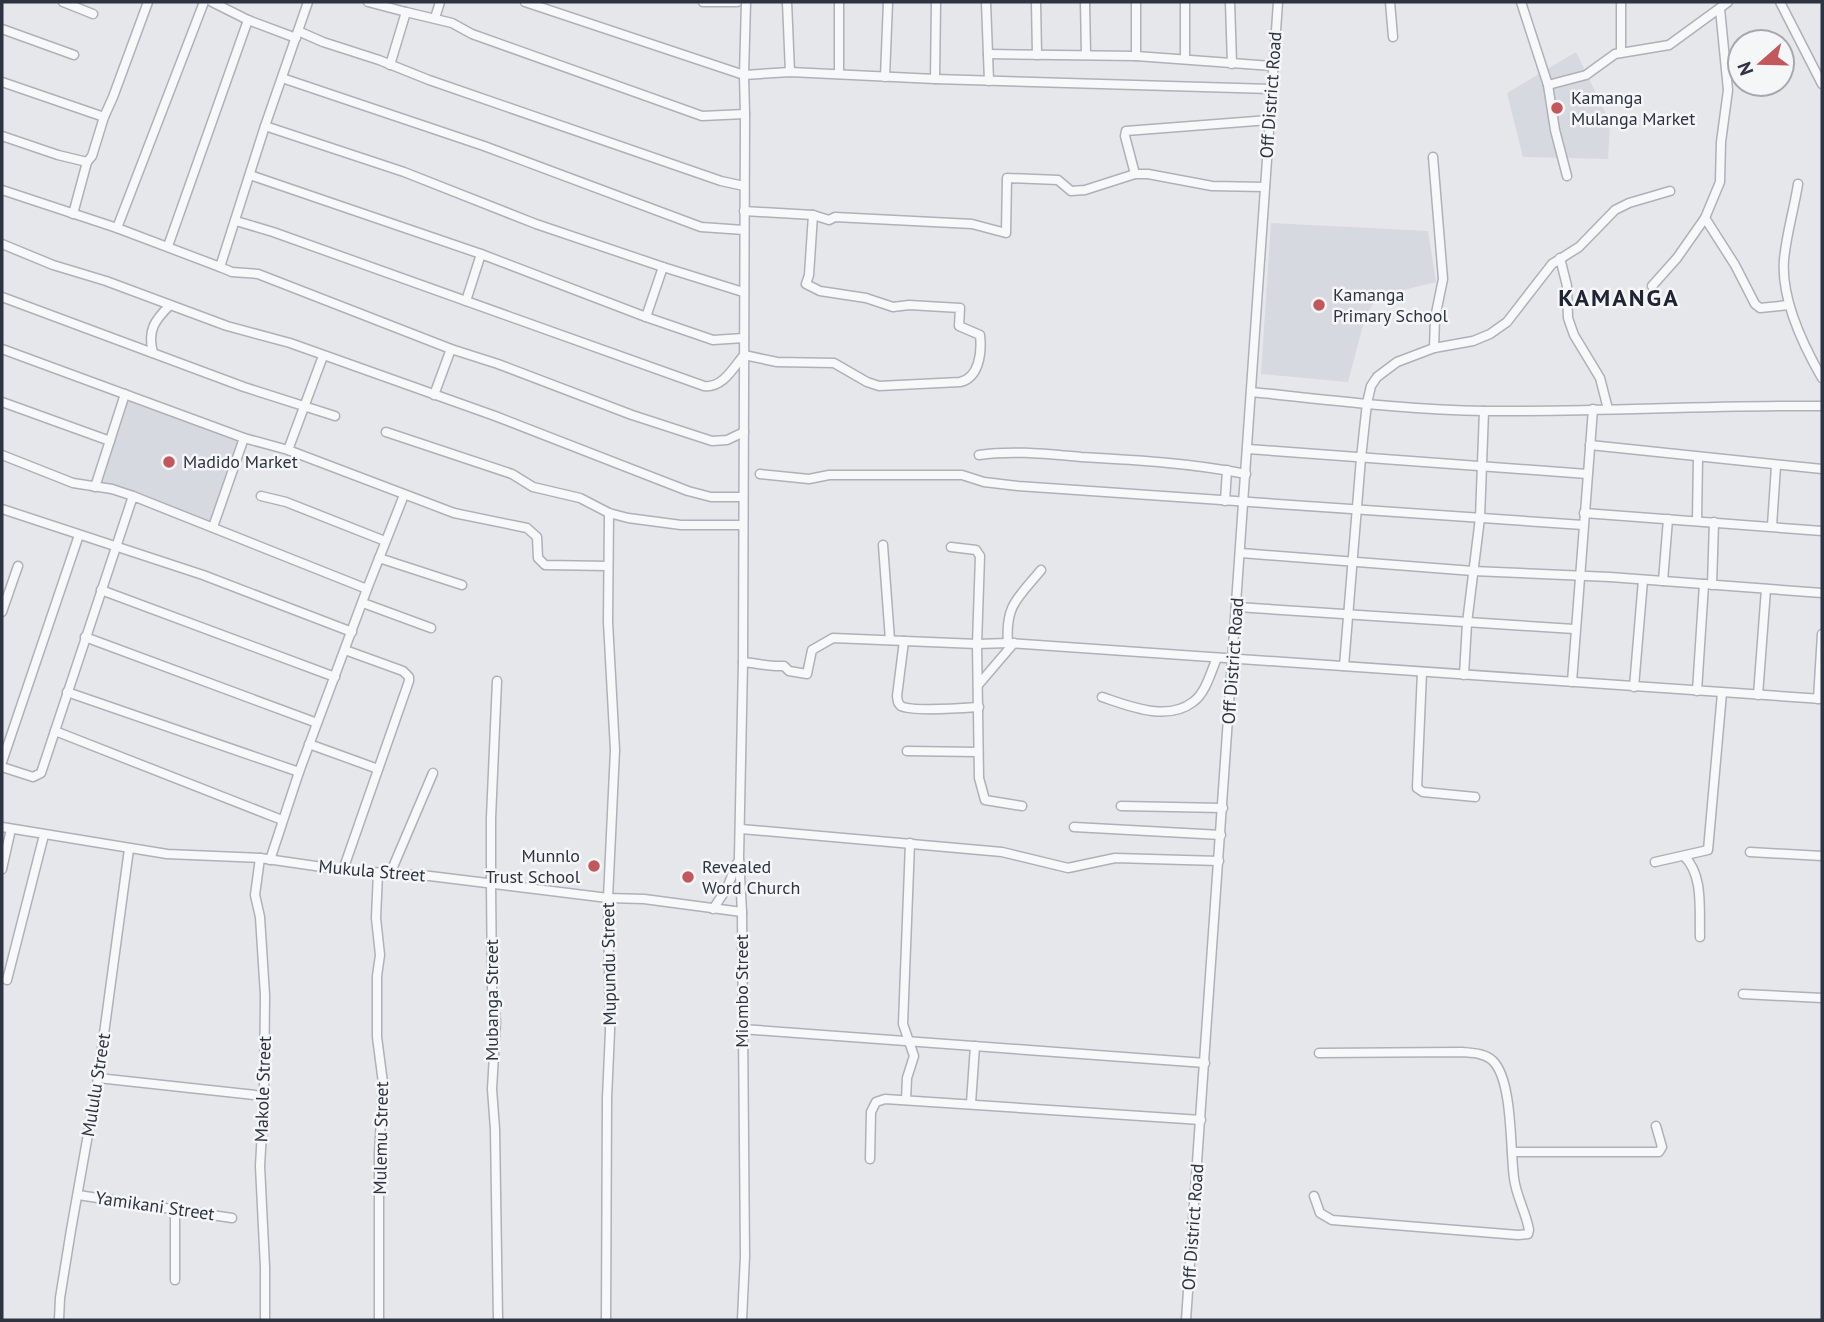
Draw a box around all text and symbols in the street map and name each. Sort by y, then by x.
north arrow [1726,28,1796,98]
street label: Off District Road [1255,31,1286,159]
text: N [1732,59,1758,79]
place label: Kamanga Mulanga Market [1571,86,1695,130]
marker: Kamanga Mulanga Market [1549,100,1565,116]
district label: KAMANGA [1558,282,1680,313]
place label: Kamanga Primary School [1333,283,1448,327]
marker: Kamanga Primary School [1311,297,1327,313]
place label: Madido Market [183,450,298,473]
marker: Madido Market [161,454,177,470]
street label: Off District Road [1217,597,1248,725]
place label: Munnlo Trust School [486,844,581,888]
street label: Mukula Street [318,854,426,887]
place label: Revealed Word Church [702,855,800,899]
marker: Munnlo Trust School [586,858,602,874]
marker: Revealed Word Church [680,869,696,885]
street label: Mupundu Street [596,902,621,1026]
street label: Miombo Street [730,934,753,1048]
street label: Mubanga Street [480,939,503,1061]
street label: Mululu Street [76,1031,115,1138]
street label: Makole Street [249,1035,276,1143]
street label: Mulemu Street [368,1081,393,1195]
street label: Off District Road [1177,1163,1208,1291]
street label: Yamikani Street [94,1186,216,1225]

